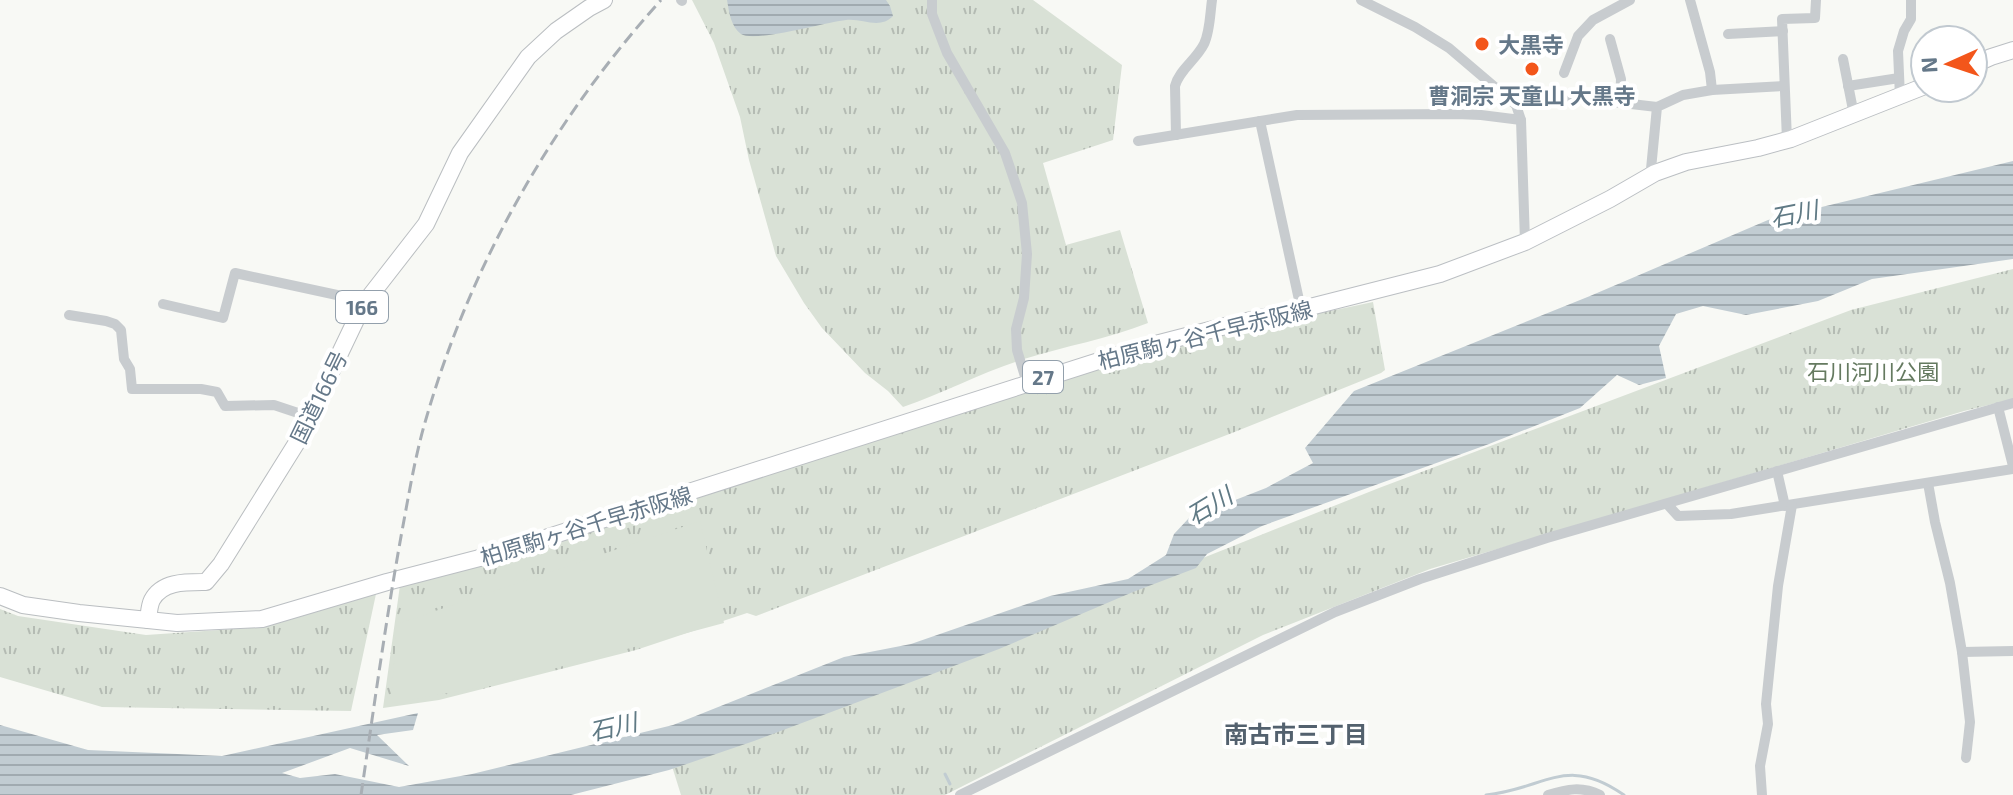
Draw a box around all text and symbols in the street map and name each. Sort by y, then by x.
north arrow [1909,24,1989,104]
place label: 大黒寺 [1498,31,1564,57]
marker: 大黒寺 [1473,35,1491,53]
text: N [1915,56,1941,74]
marker: 曹洞宗 天童山 大黒寺 [1523,60,1541,78]
place label: 曹洞宗 天童山 大黒寺 [1428,82,1636,108]
water label: 石川 [1768,194,1823,232]
road number: 166 [336,291,388,323]
street label: 柏原駒ヶ谷千早赤阪線 [1095,295,1315,373]
street label: 国道166号 [284,346,352,448]
park label: 石川河川公園 [1807,358,1939,384]
road number: 27 [1023,361,1063,393]
water label: 石川 [1181,479,1240,530]
street label: 柏原駒ヶ谷千早赤阪線 [477,480,695,570]
water label: 石川 [586,706,643,746]
district label: 南古市三丁目 [1224,719,1368,748]

